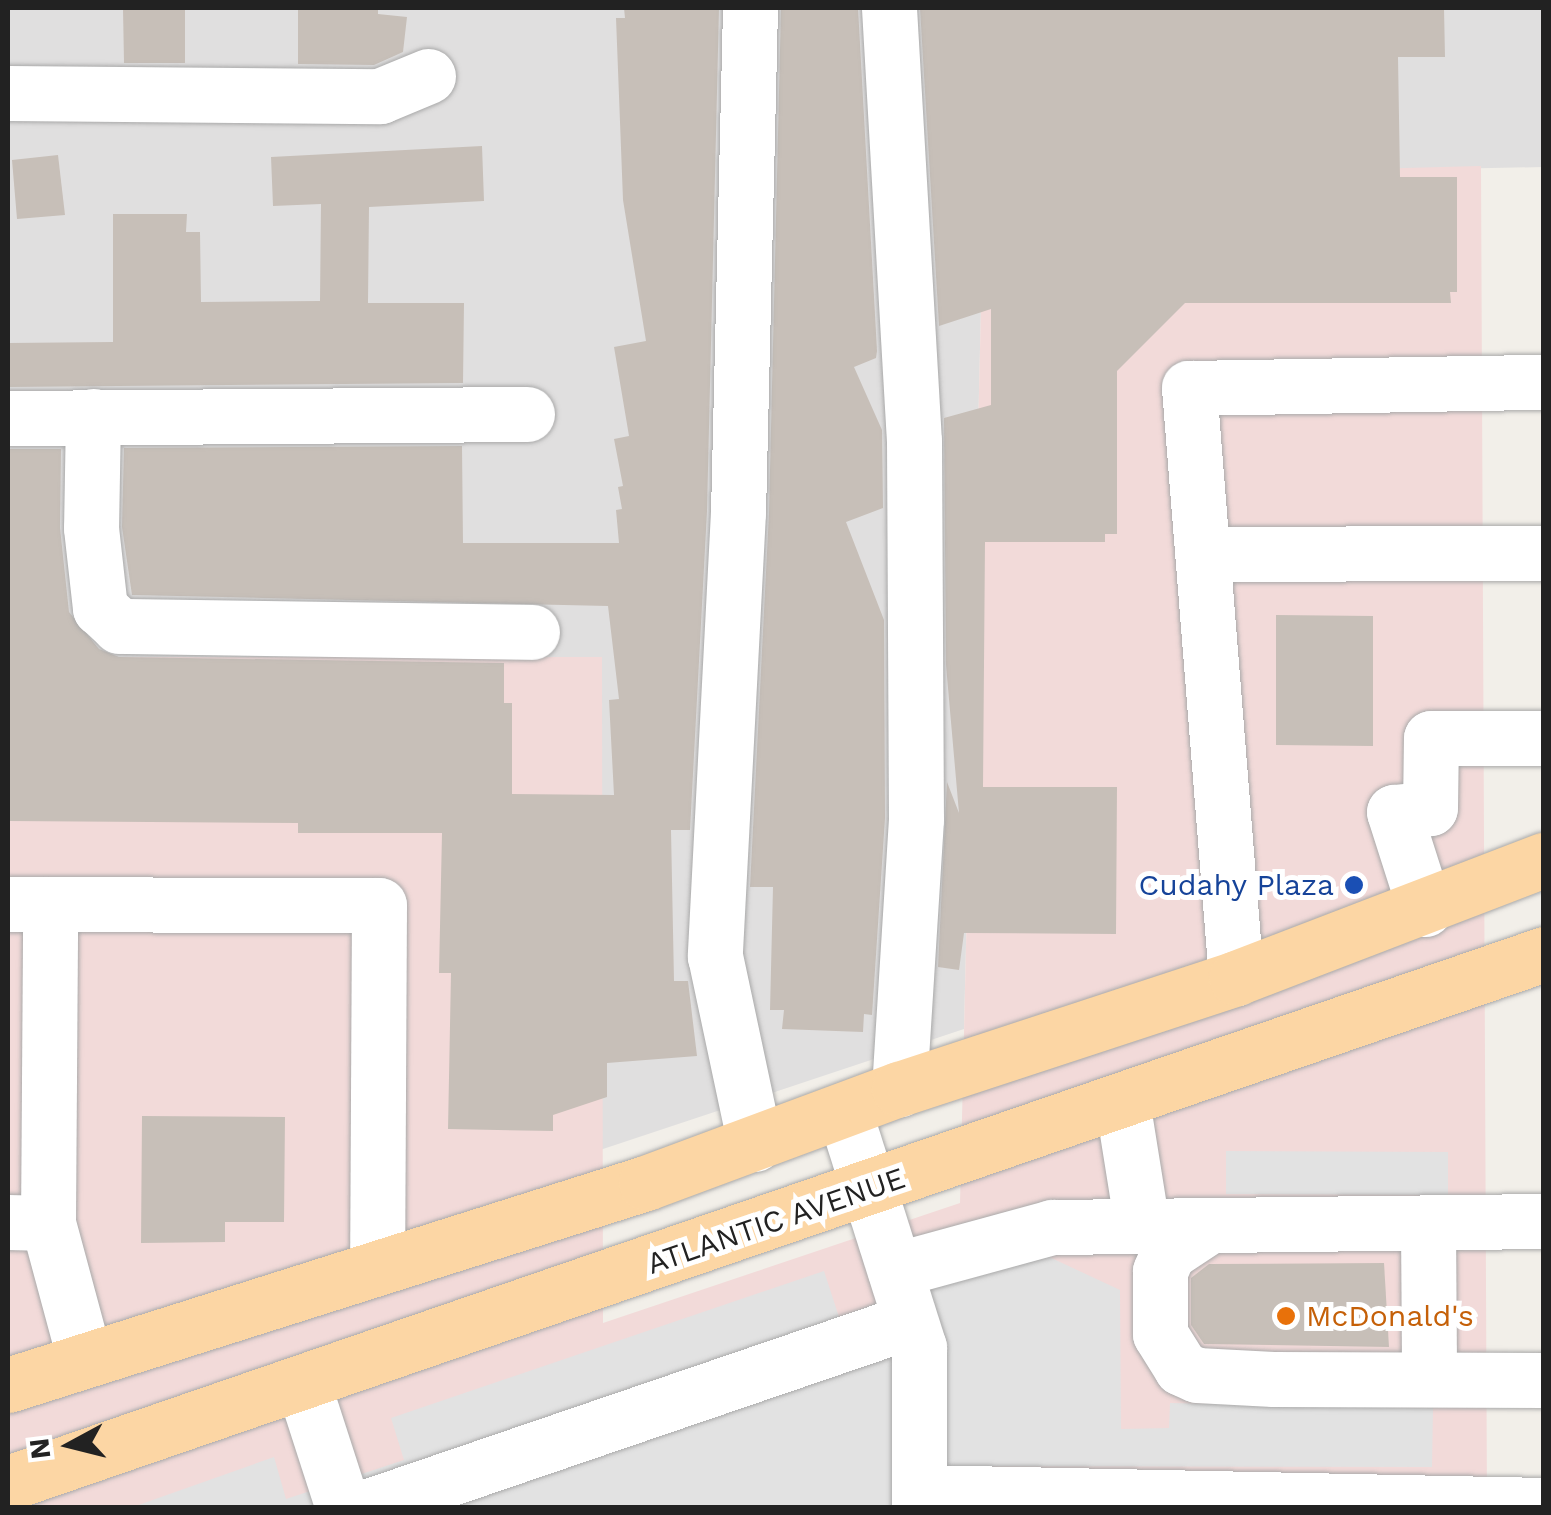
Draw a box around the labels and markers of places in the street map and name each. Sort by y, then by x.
place label: Cudahy Plaza [1138,867,1334,903]
marker: Cudahy Plaza [1343,874,1365,896]
place label: McDonald's [1306,1298,1474,1334]
marker: McDonald's [1275,1305,1297,1327]

